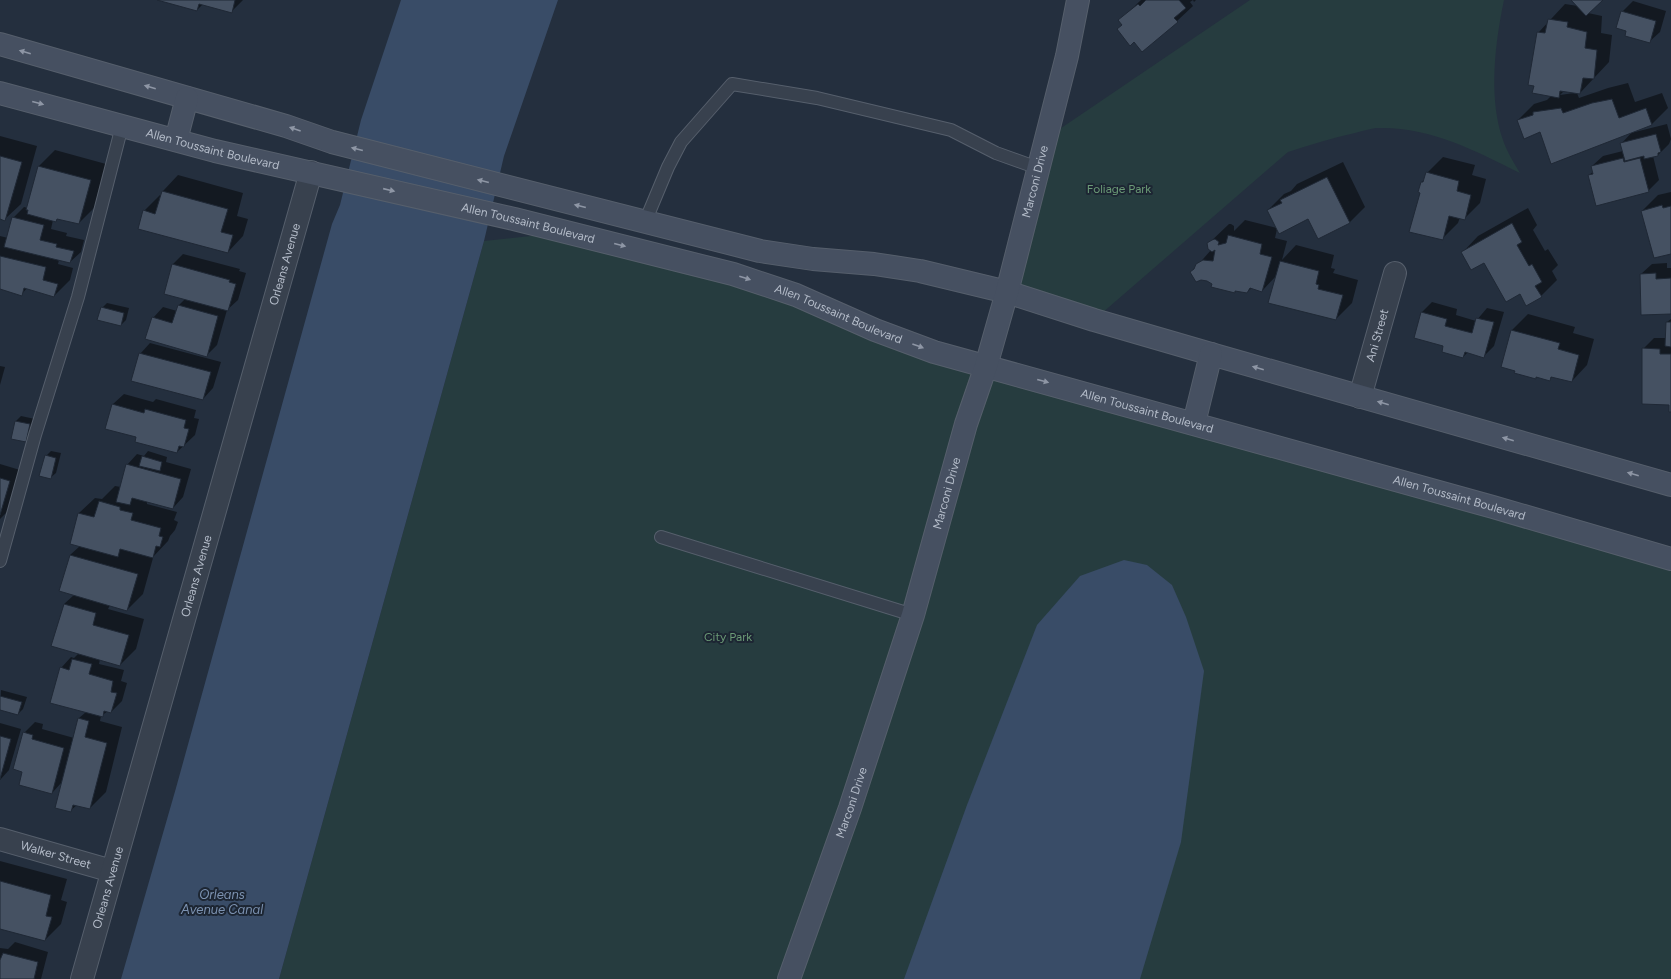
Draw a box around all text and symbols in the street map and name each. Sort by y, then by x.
one-way arrow [19,48,31,54]
one-way arrow [144,84,156,90]
one-way arrow [32,100,44,106]
street label: Allen Toussaint Boulevard [144,126,281,172]
one-way arrow [288,126,300,132]
street label: Marconi Drive [1019,144,1051,219]
one-way arrow [351,145,364,151]
one-way arrow [477,178,489,184]
park label: Foliage Park [1087,182,1151,196]
one-way arrow [383,187,395,193]
street label: Allen Toussaint Boulevard [460,200,596,246]
one-way arrow [574,202,587,208]
street label: Orleans Avenue [267,221,303,307]
one-way arrow [613,242,626,248]
one-way arrow [740,275,752,281]
street label: Allen Toussaint Boulevard [773,281,904,347]
street label: Ani Street [1363,307,1392,363]
one-way arrow [913,343,925,349]
one-way arrow [1252,365,1264,371]
one-way arrow [1037,379,1050,385]
street label: Allen Toussaint Boulevard [1079,386,1215,436]
one-way arrow [1377,400,1390,406]
one-way arrow [1502,436,1514,442]
street label: Marconi Drive [930,455,964,531]
one-way arrow [1627,471,1640,477]
street label: Allen Toussaint Boulevard [1391,473,1527,523]
street label: Orleans Avenue [178,533,215,619]
park label: City Park [704,630,752,644]
street label: Marconi Drive [833,765,870,840]
street label: Walker Street [19,838,93,872]
street label: Orleans Avenue [90,845,126,930]
water label: Orleans Avenue Canal [180,887,263,917]

